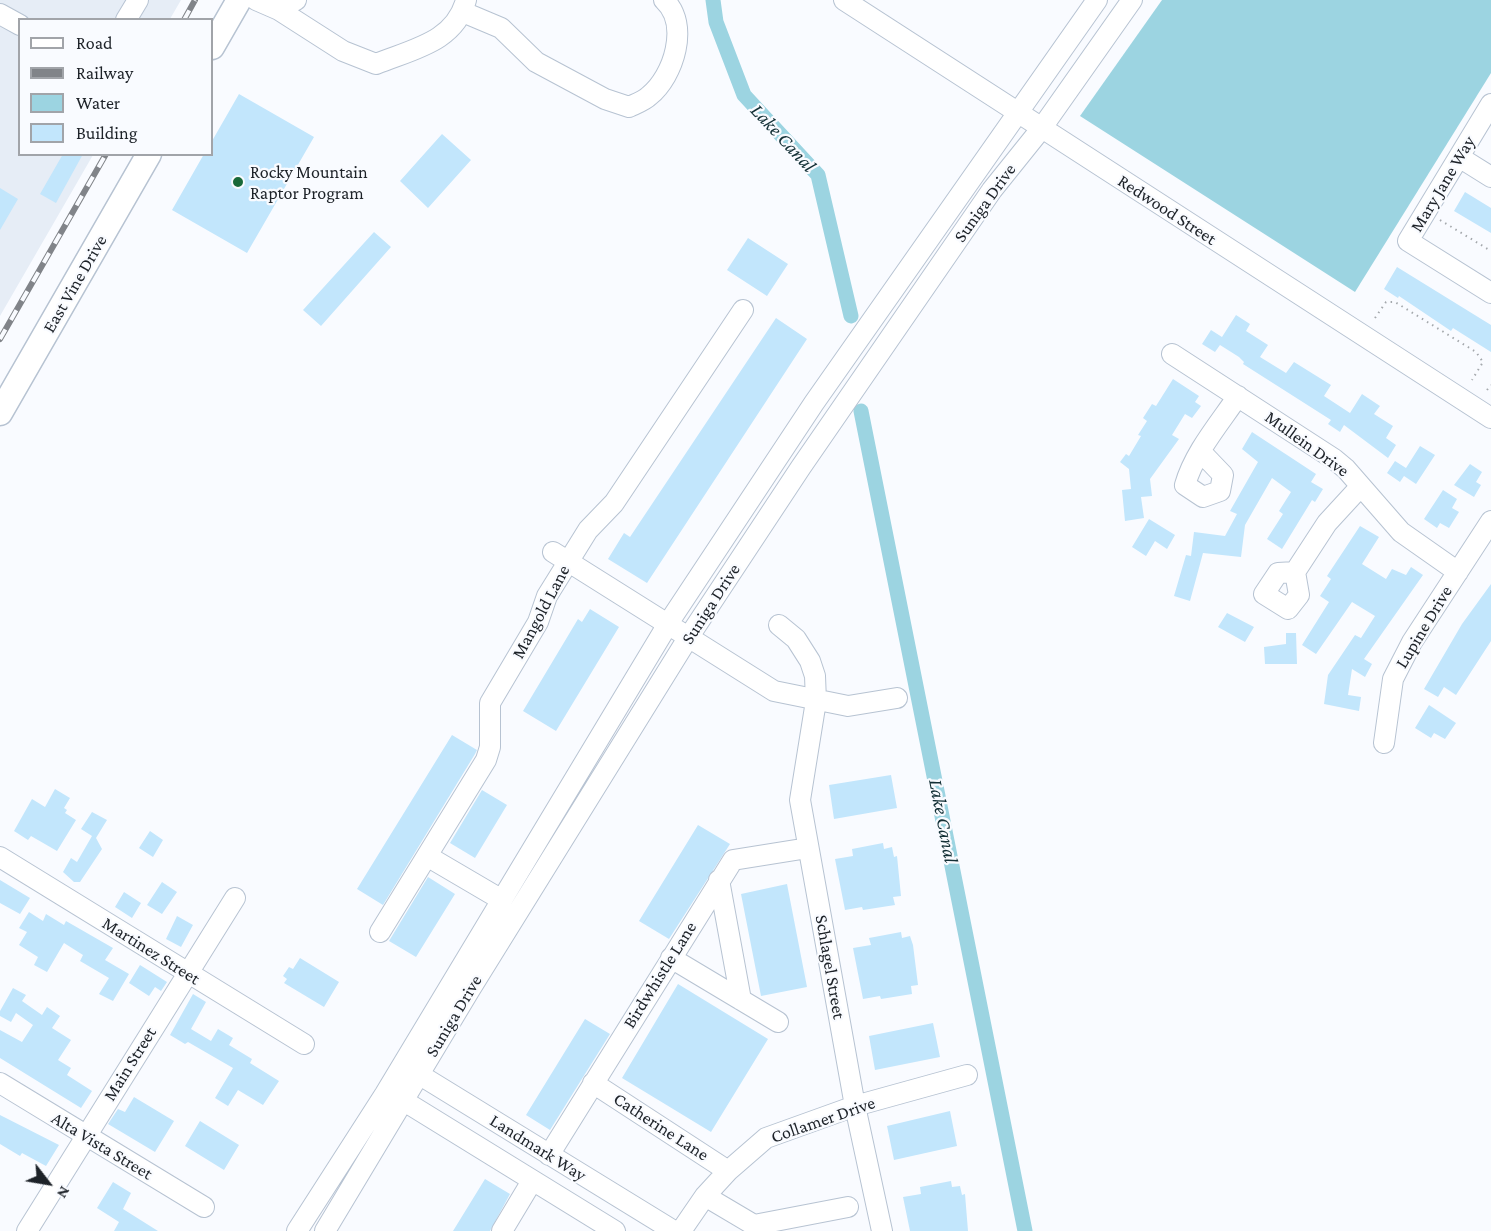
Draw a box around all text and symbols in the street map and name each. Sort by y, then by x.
legend [18,18,213,156]
text: Road [76,33,113,53]
text: Railway [76,63,133,83]
text: Water [76,93,120,113]
water label: Lake Canal [745,99,821,177]
text: Building [76,123,137,143]
street label: Mary Jane Way [1406,132,1480,236]
street label: Suniga Drive [949,160,1021,246]
place label: Rocky Mountain Raptor Program [250,161,368,204]
street label: Redwood Street [1114,170,1220,250]
marker: Rocky Mountain Raptor Program [231,175,245,189]
street label: East Vine Drive [38,231,112,337]
street label: Mullein Drive [1261,406,1353,482]
street label: Suniga Drive [677,560,745,648]
street label: Mangold Lane [507,561,575,663]
street label: Lupine Drive [1391,582,1457,672]
water label: Lake Canal [923,777,963,865]
street label: Martinez Street [98,912,204,990]
street label: Schlagel Street [810,913,850,1021]
street label: Birdwhistle Lane [619,918,701,1032]
street label: Suniga Drive [421,971,487,1061]
street label: Main Street [99,1023,161,1105]
street label: Catherine Lane [609,1088,713,1166]
street label: Collamer Drive [768,1092,878,1148]
street label: Alta Vista Street [48,1107,156,1185]
street label: Landmark Way [486,1110,590,1186]
north arrow [18,1153,78,1213]
text: N [54,1183,74,1202]

